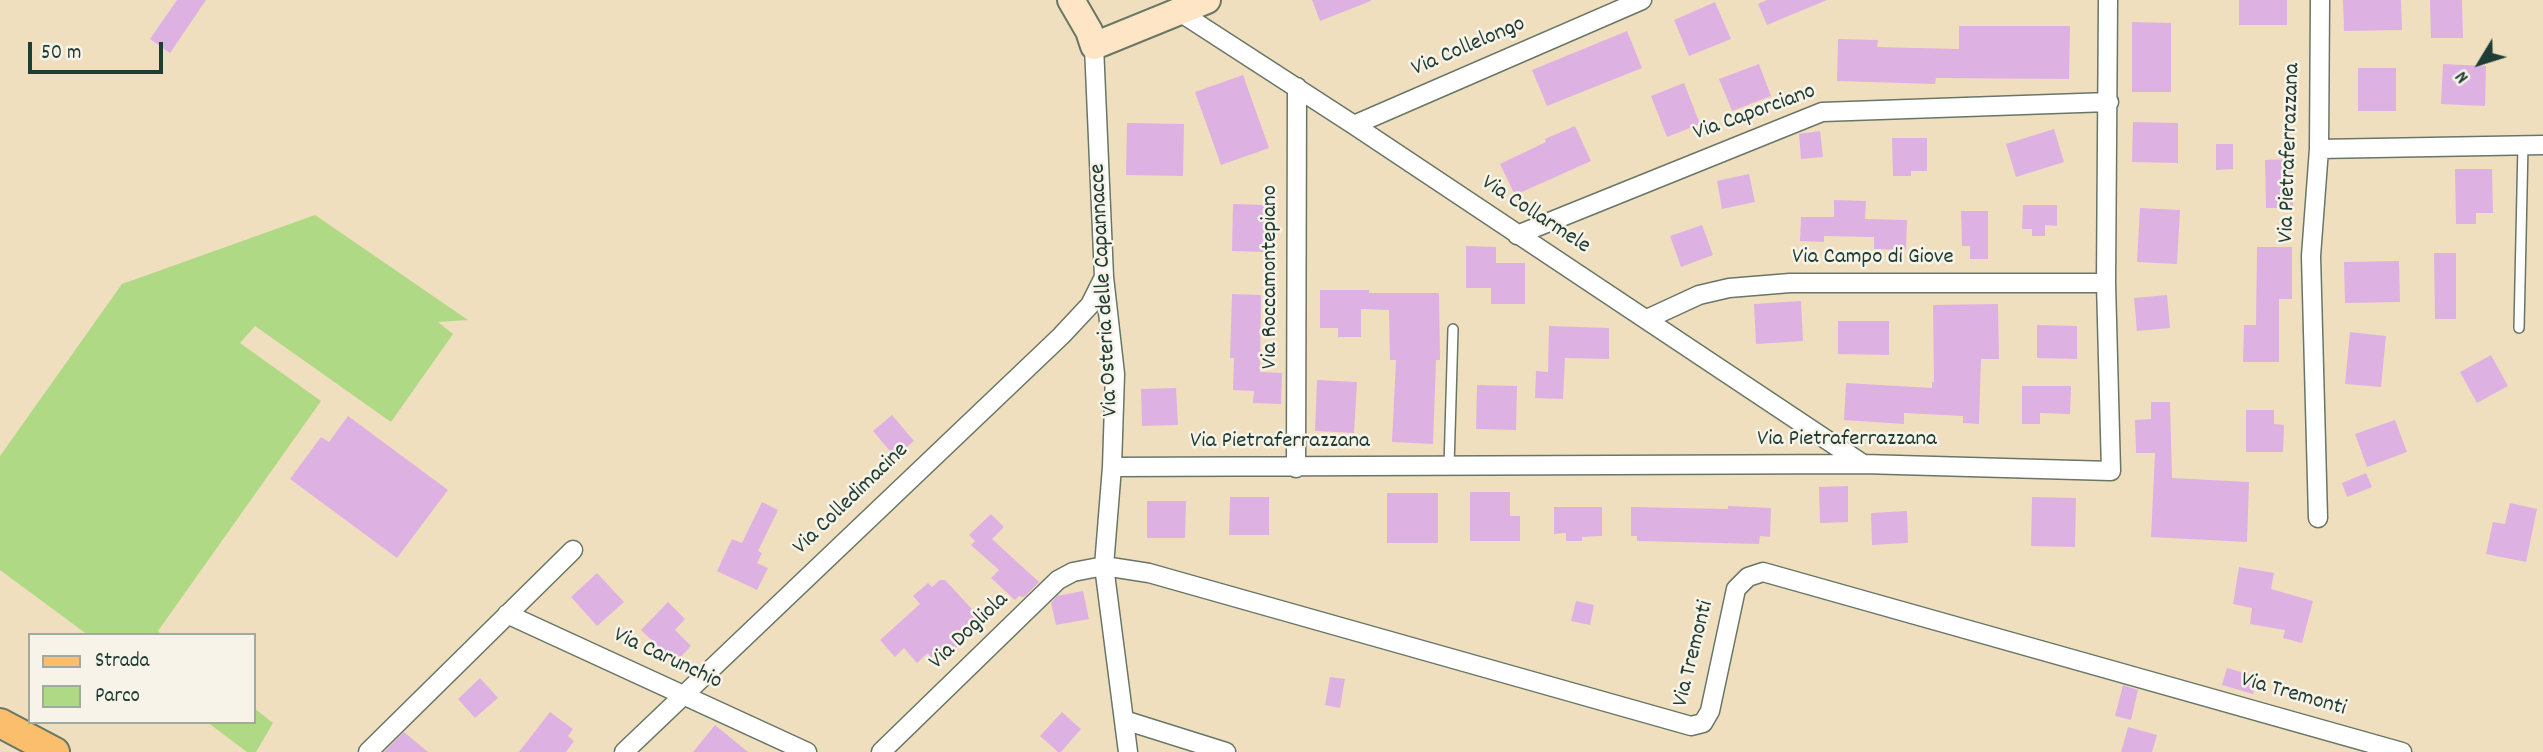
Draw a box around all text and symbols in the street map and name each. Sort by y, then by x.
street label: Via Collelongo [1408,12,1530,84]
scale bar [32,28,166,72]
north arrow [2445,28,2515,98]
text: 50 m [41,39,81,69]
street label: Via Pietraferrazzana [2274,63,2308,243]
text: N [2450,64,2477,88]
street label: Via Caporciano [1690,79,1820,149]
street label: Via Osteria delle Capannacce [1086,163,1126,417]
street label: Via Collarmele [1475,170,1595,262]
street label: Via Roccamontepiano [1258,185,1286,369]
street label: Via Campo di Giove [1792,245,1954,273]
street label: Via Pietraferrazzana [1757,427,1937,455]
street label: Via Pietraferrazzana [1190,429,1370,457]
street label: Via Colledimacine [789,438,915,562]
street label: Via Dogliola [925,587,1015,677]
street label: Via Tremonti [1668,598,1722,710]
street label: Via Carunchio [608,623,726,697]
legend [28,633,256,724]
text: Strada [95,647,149,677]
street label: Via Tremonti [2237,668,2349,724]
text: Parco [95,682,140,712]

